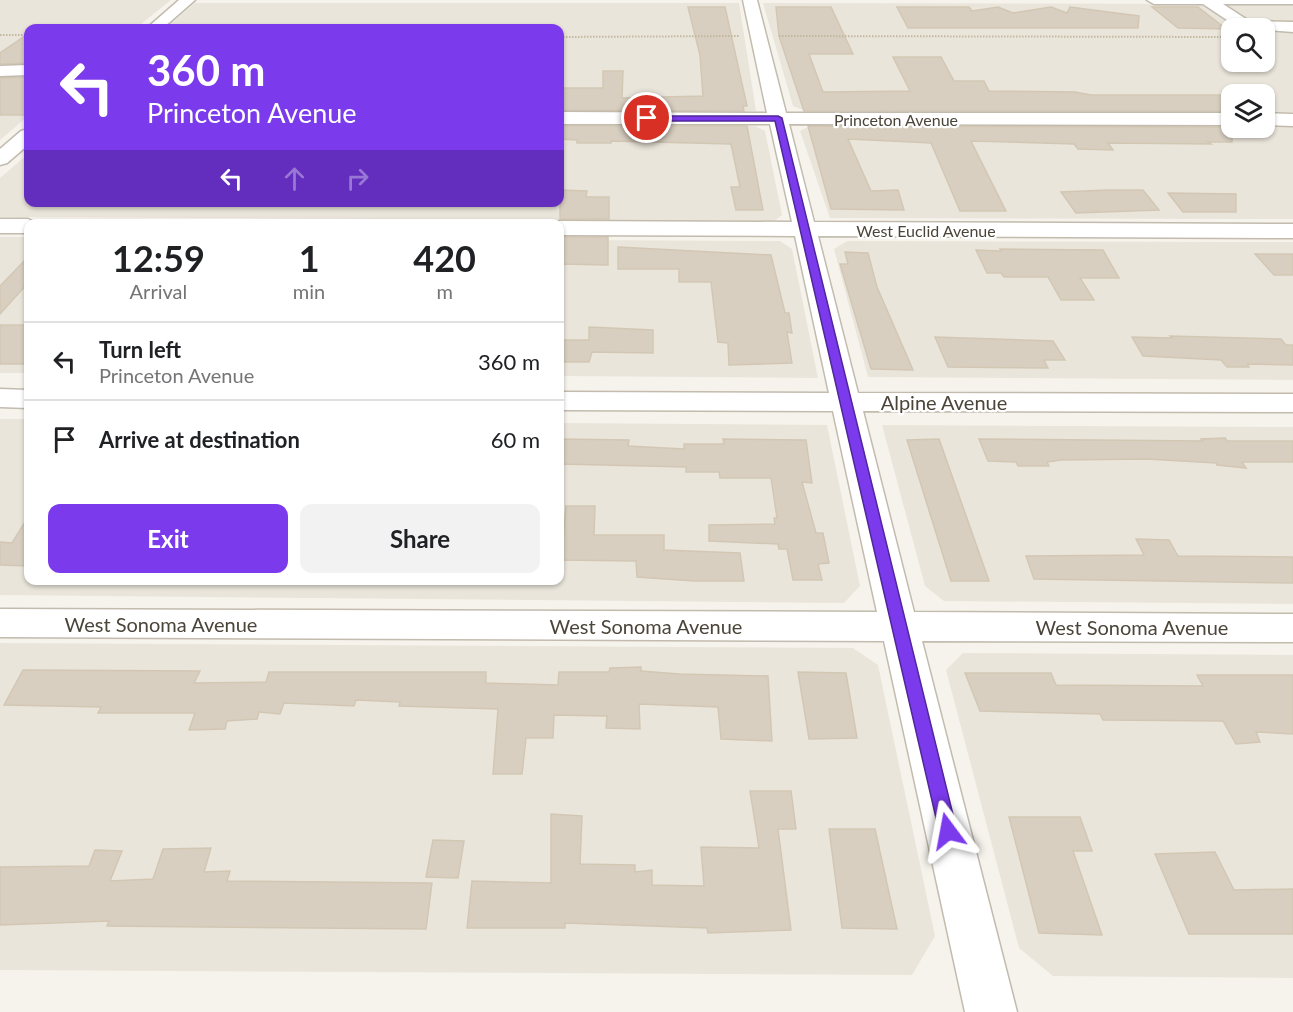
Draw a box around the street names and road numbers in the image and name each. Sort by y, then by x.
street label: Princeton Avenue [834,110,958,129]
street label: West Euclid Avenue [856,221,996,240]
street label: Alpine Avenue [881,390,1007,414]
street label: West Sonoma Avenue [65,612,257,636]
street label: West Sonoma Avenue [550,614,742,638]
street label: West Sonoma Avenue [1036,615,1228,639]

